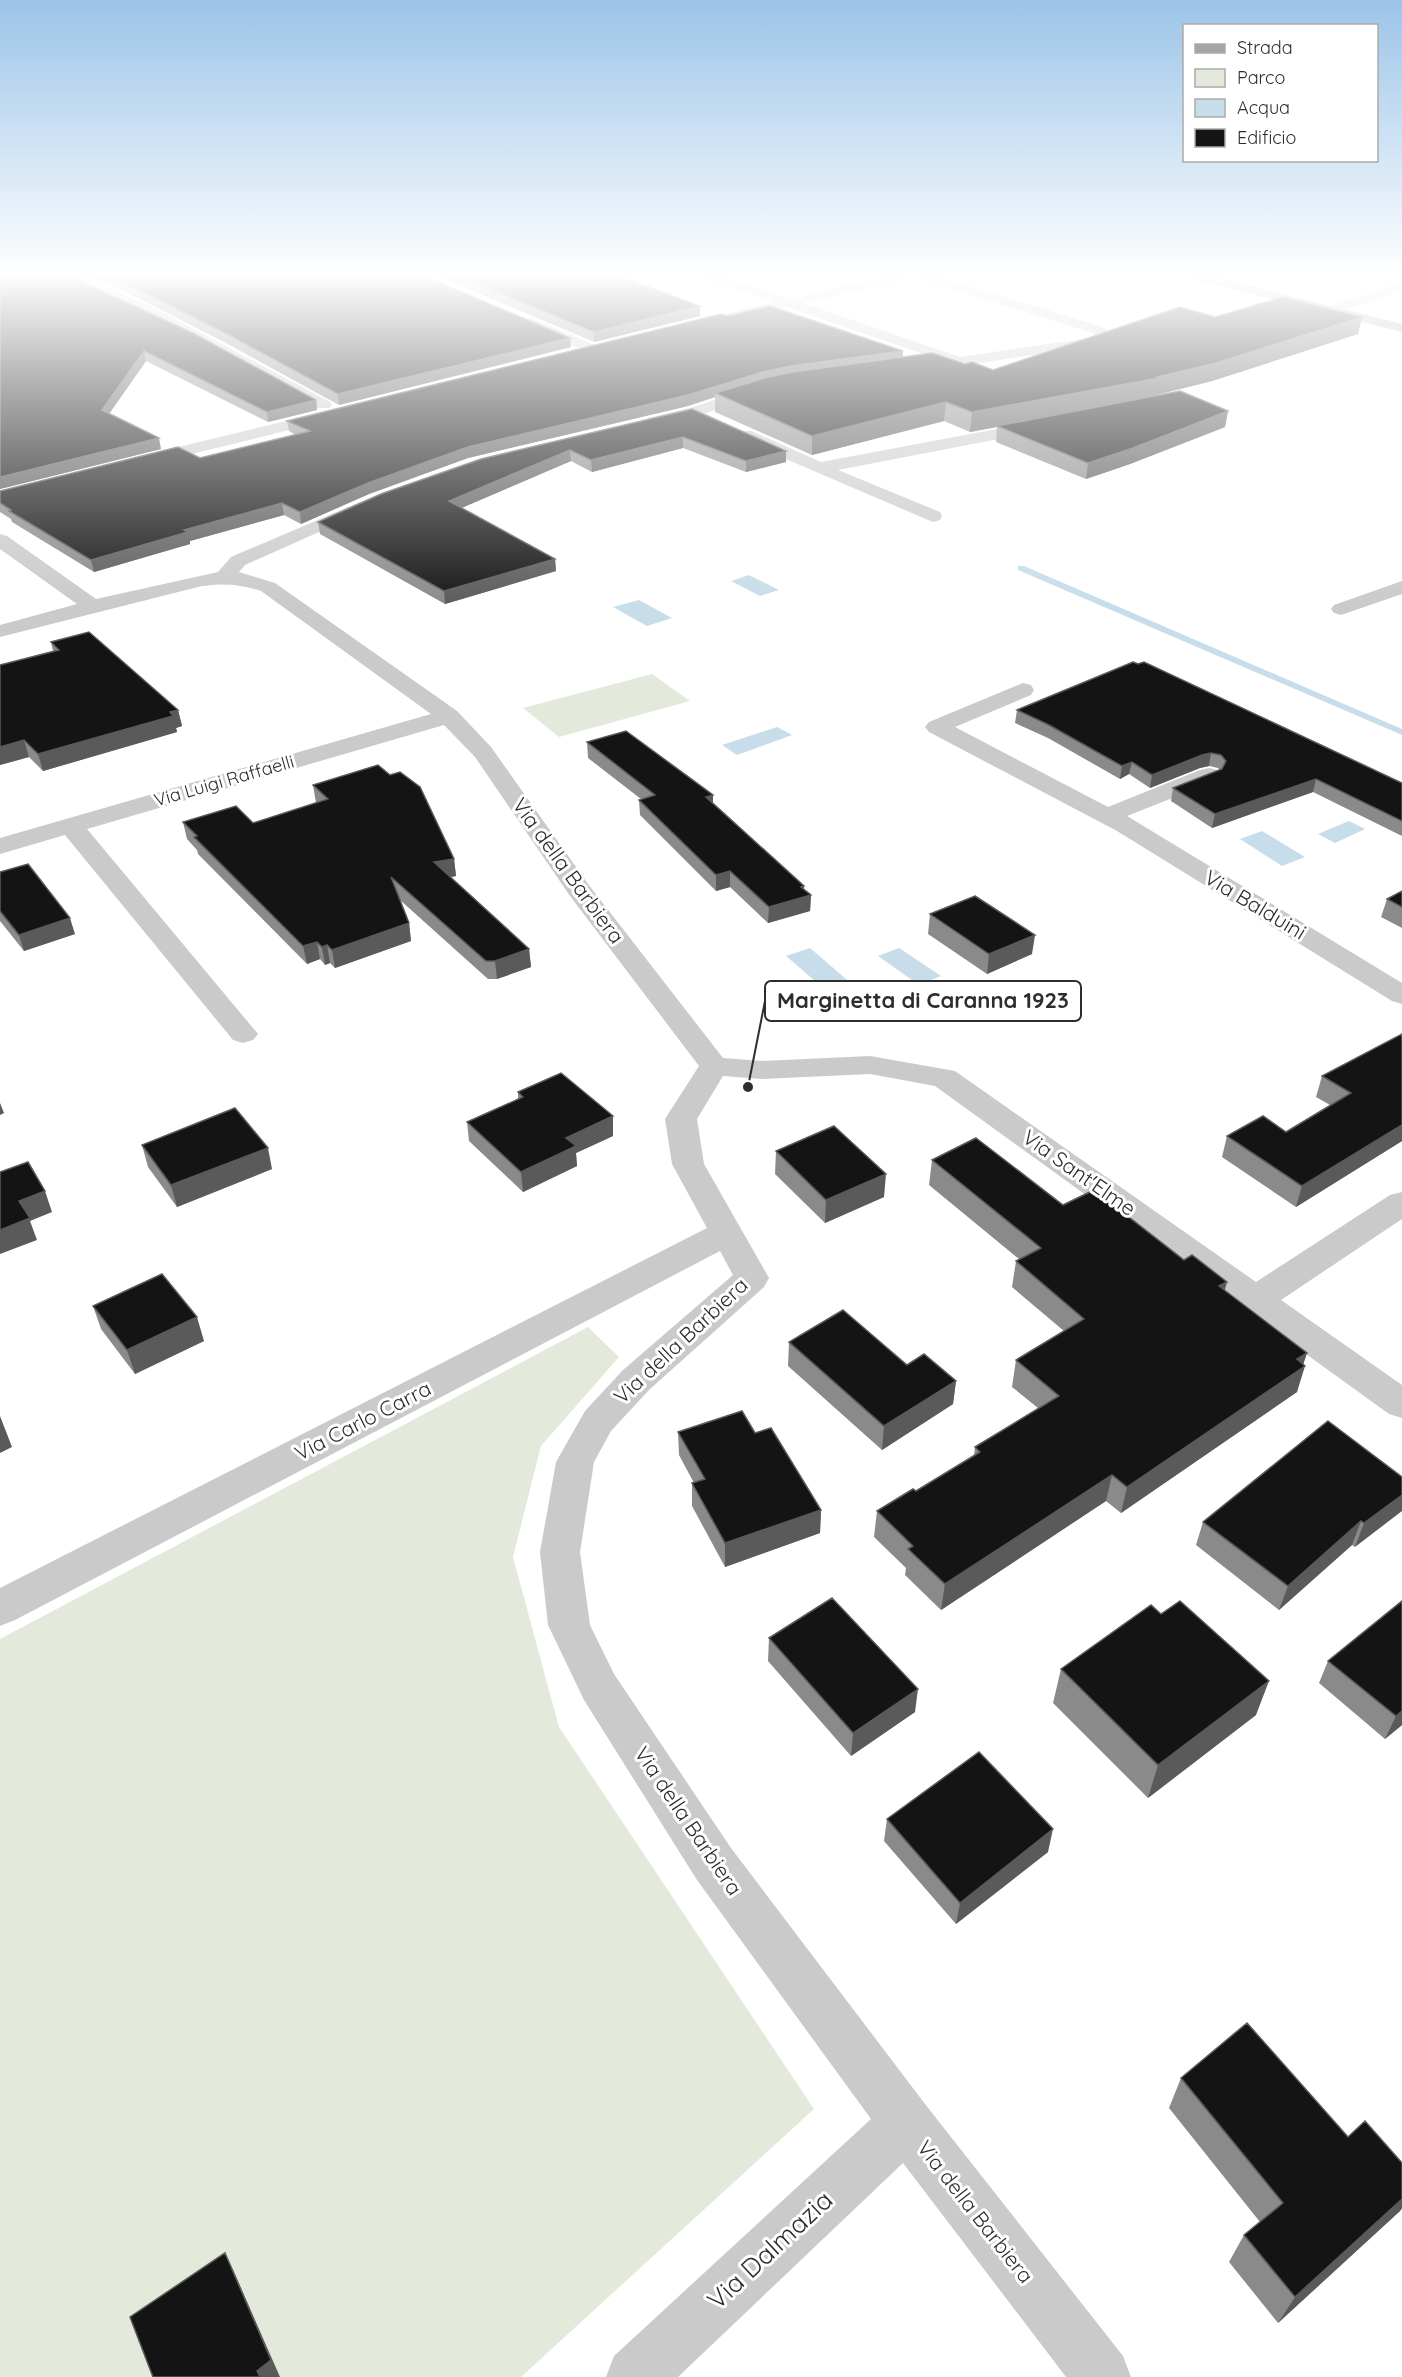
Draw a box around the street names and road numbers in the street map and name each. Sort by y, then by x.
street label: Via Luigi Raffaelli [151,750,296,811]
street label: Via della Barbiera [507,792,630,948]
street label: Via Balduini [1200,864,1311,945]
street label: Via Sant'Elme [1018,1124,1141,1221]
street label: Via della Barbiera [608,1272,753,1409]
street label: Via Carlo Carra [290,1375,435,1466]
street label: Via della Barbiera [629,1741,748,1900]
street label: Via della Barbiera [912,2135,1040,2288]
street label: Via Dalmazia [700,2183,839,2316]

